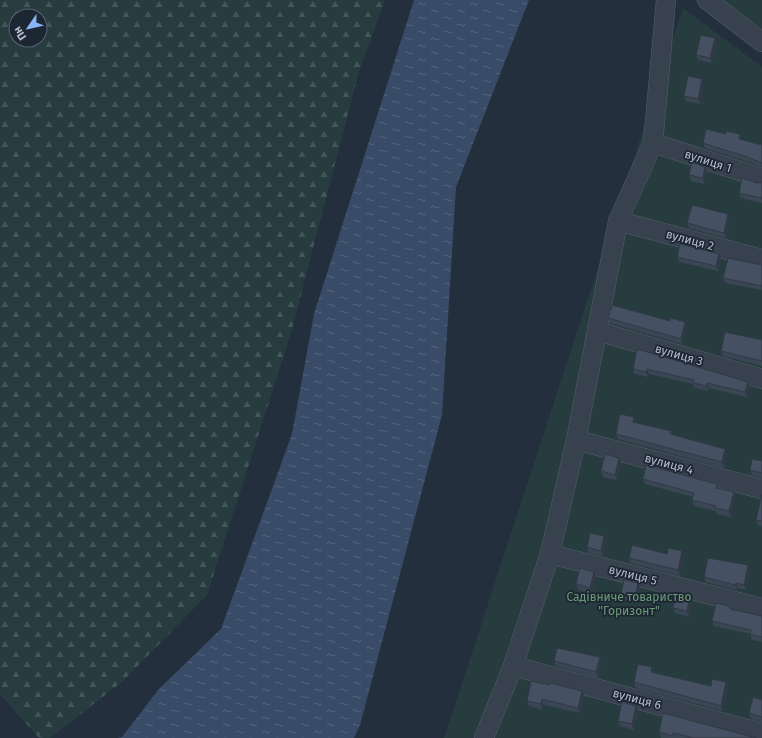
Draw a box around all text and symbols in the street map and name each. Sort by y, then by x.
north arrow [8,8,48,48]
text: Пн [11,24,29,43]
street label: вулиця 1 [683,147,733,175]
street label: вулиця 2 [664,227,716,253]
street label: вулиця 3 [653,341,705,369]
street label: вулиця 4 [643,451,695,477]
street label: вулиця 5 [607,562,659,588]
park label: Садівниче товариство "Горизонт" [566,590,692,618]
street label: вулиця 6 [611,686,663,712]

